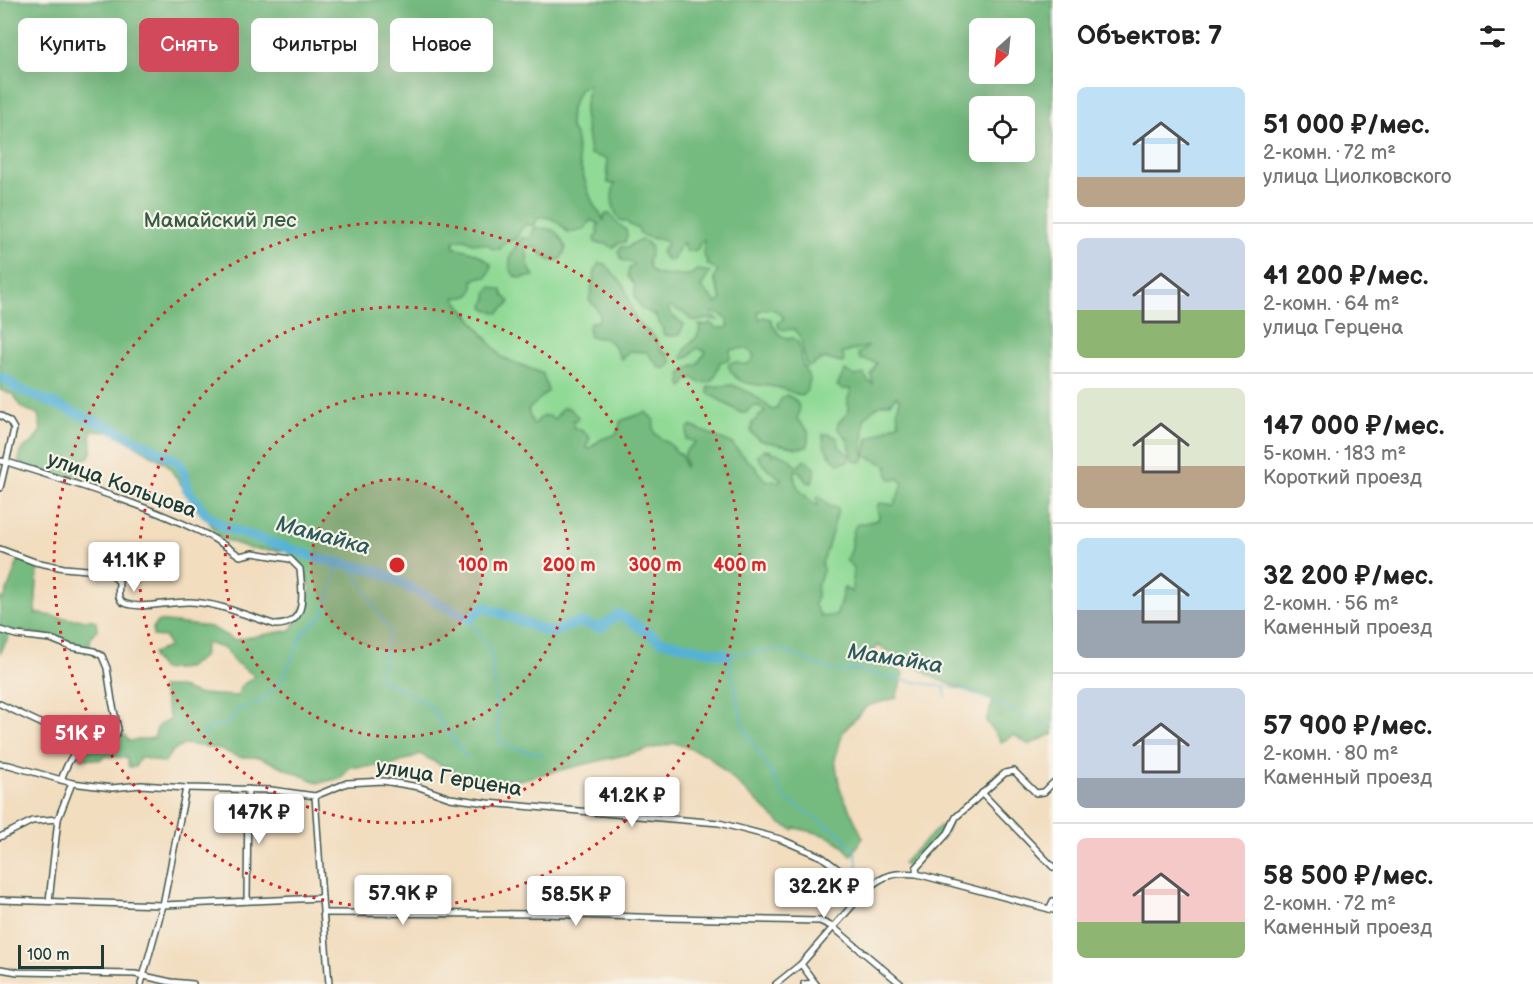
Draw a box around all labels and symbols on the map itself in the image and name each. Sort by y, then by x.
north arrow [969,18,1035,84]
park label: Мамайский лес [143,208,297,233]
street label: улица Кольцова [44,446,201,524]
water label: Мамайка [273,511,373,561]
pin: 41.1K ₽ [79,542,189,593]
centre of rings [387,555,407,575]
text: 100 m [458,555,508,576]
text: 200 m [542,555,596,576]
text: 300 m [628,555,682,576]
text: 400 m [713,555,767,576]
water label: Мамайка [845,638,945,680]
pin: 51K ₽ [38,715,122,766]
street label: улица Герцена [374,754,524,802]
pin: 41.2K ₽ [577,777,687,828]
pin: 147K ₽ [210,794,308,845]
pin: 32.2K ₽ [769,868,879,919]
pin: 57.9K ₽ [348,875,458,926]
pin: 58.5K ₽ [521,876,631,927]
scale bar [18,942,104,970]

